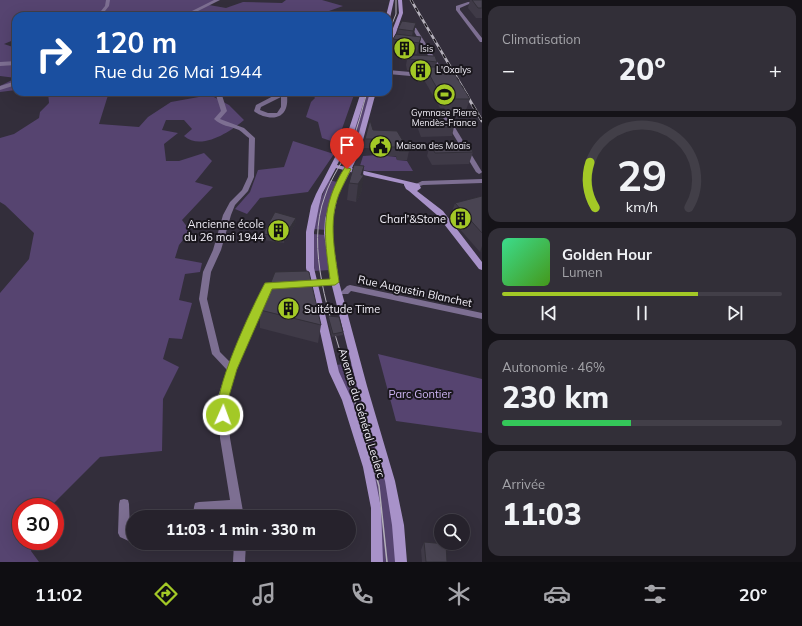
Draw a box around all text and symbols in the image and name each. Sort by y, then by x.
text: 120 m [94,25,177,60]
icon: right [28,28,80,80]
text: Climatisation [502,31,581,47]
building icon: Isis [392,36,418,62]
place label: Isis [420,43,433,54]
text: 20° [618,50,666,88]
text: − [502,56,515,84]
text: + [769,56,782,84]
building icon: L'Oxalys [407,57,433,83]
text: Rue du 26 Mai 1944 [94,60,262,83]
place label: L'Oxalys [436,64,471,76]
sports icon: Gymnase Pierre Mendès-France [431,81,457,107]
place label: Gymnase Pierre Mendès-France [411,107,477,128]
pin [330,128,364,169]
public building icon: Maison des Moaïs [368,133,394,159]
icon: arrive [336,134,358,156]
place label: Maison des Moaïs [396,140,470,151]
text: 29 [617,149,667,201]
text: km/h [626,197,658,215]
building icon: Charl’&Stone [448,206,474,232]
place label: Charl’&Stone [380,212,446,226]
place label: Ancienne école du 26 mai 1944 [184,217,264,244]
building icon: Ancienne école du 26 mai 1944 [266,217,292,243]
text: Golden Hour [562,245,652,264]
text: Lumen [562,264,603,280]
street label: Rue Augustin Blanchet [357,272,473,310]
building icon: Suitétude Time [276,296,302,322]
place label: Suitétude Time [304,302,380,316]
icon: previous [538,302,560,324]
icon: pause [631,302,653,324]
icon: next [724,302,746,324]
street label: Avenue du Général Leclerc [336,346,389,480]
text: Autonomie · 46% [502,359,605,375]
text: 230 km [502,378,609,416]
park label: Parc Gontier [389,387,451,401]
position arrow [202,394,244,436]
text: Arrivée [502,476,545,492]
text: 11:03 [502,495,582,533]
speed limit sign: 30 [12,498,64,550]
map controls [434,514,470,550]
button: search [434,514,470,550]
text: 11:03 · 1 min · 330 m [166,520,316,539]
icon: directions [152,580,180,608]
icon: music [250,580,278,608]
icon: phone [348,580,376,608]
icon: climate [445,580,473,608]
icon: car [543,580,571,608]
icon: filters [641,580,669,608]
text: 11:02 [35,583,83,606]
text: 20° [739,583,767,606]

